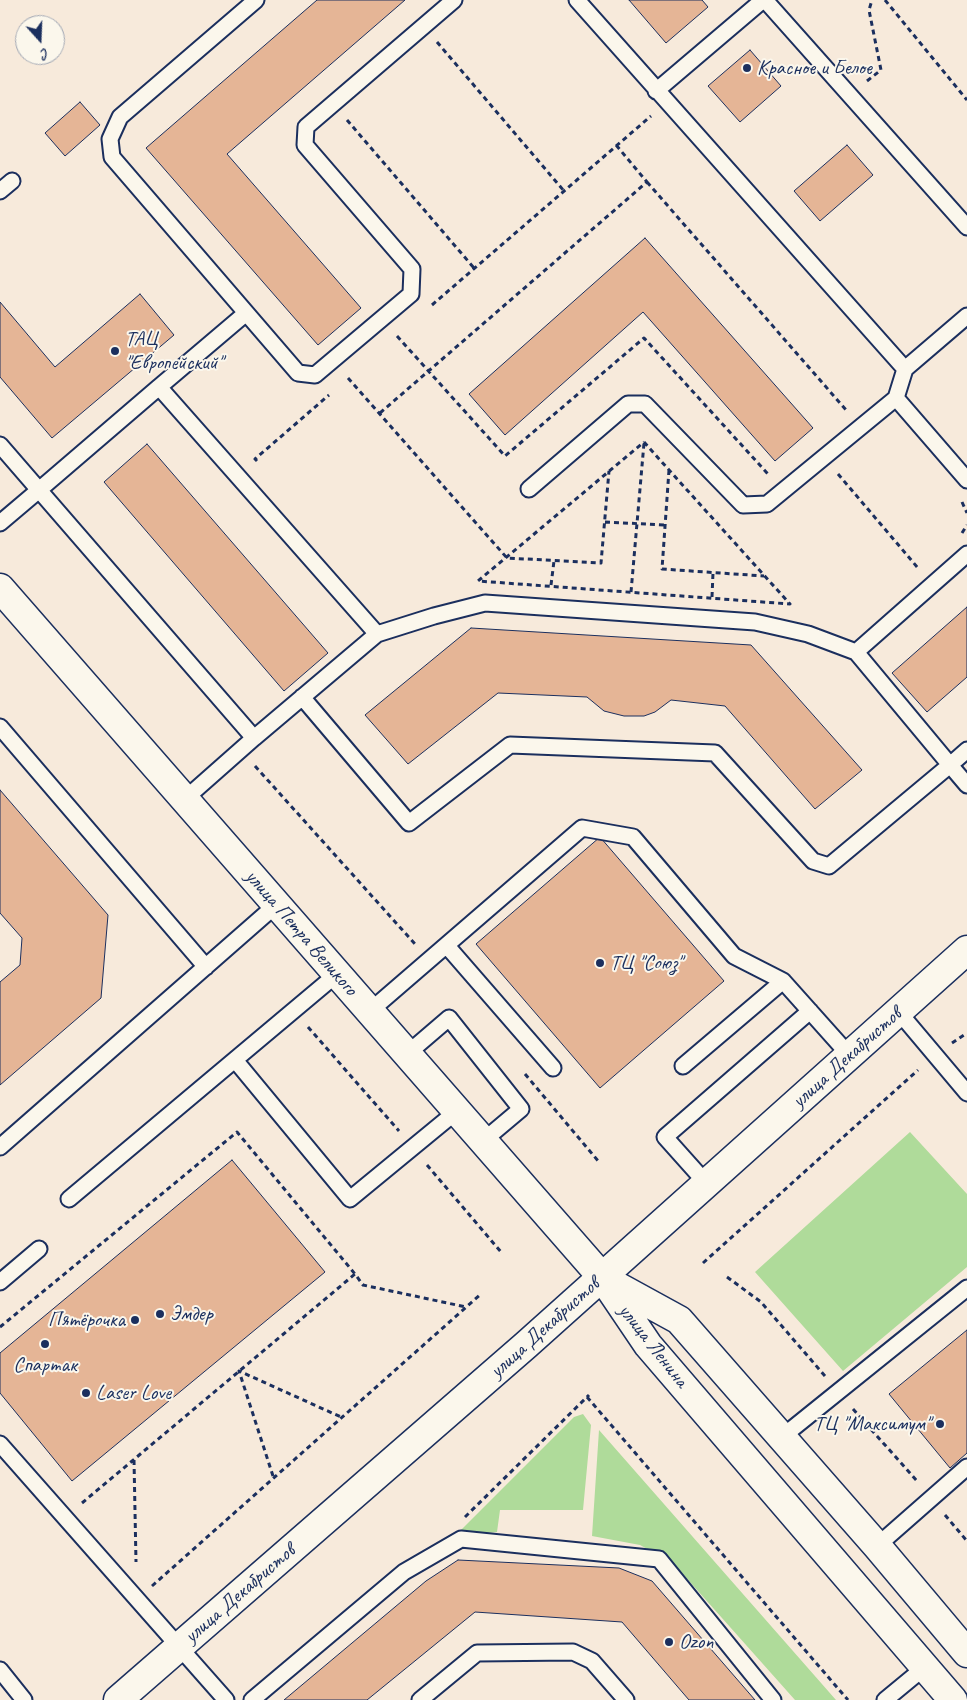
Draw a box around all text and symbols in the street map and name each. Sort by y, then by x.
north arrow [15,15,65,65]
text: С [39,44,51,63]
place label: Красное и Белое [757,55,872,81]
marker: Красное и Белое [741,62,753,74]
place label: ТАЦ "Европейский" [125,326,223,376]
marker: ТАЦ "Европейский" [109,345,121,357]
street label: улица Петра Великого [239,865,363,1001]
place label: ТЦ "Союз" [610,950,682,976]
marker: ТЦ "Союз" [594,957,606,969]
street label: улица Декабристов [787,1002,907,1114]
street label: улица Декабристов [485,1272,605,1384]
street label: улица Ленина [612,1299,694,1393]
place label: Эмдер [170,1301,213,1327]
place label: Пятёрочка [48,1307,125,1333]
marker: Эмдер [154,1308,166,1320]
marker: Пятёрочка [129,1314,141,1326]
marker: Спартак [39,1338,51,1350]
place label: Спартак [13,1352,77,1378]
place label: Laser Love [96,1380,171,1406]
marker: Laser Love [80,1387,92,1399]
place label: ТЦ "Максимум" [814,1411,930,1437]
marker: ТЦ "Максимум" [934,1418,946,1430]
street label: улица Декабристов [179,1539,301,1649]
place label: Ozon [679,1629,714,1655]
marker: Ozon [663,1636,675,1648]

